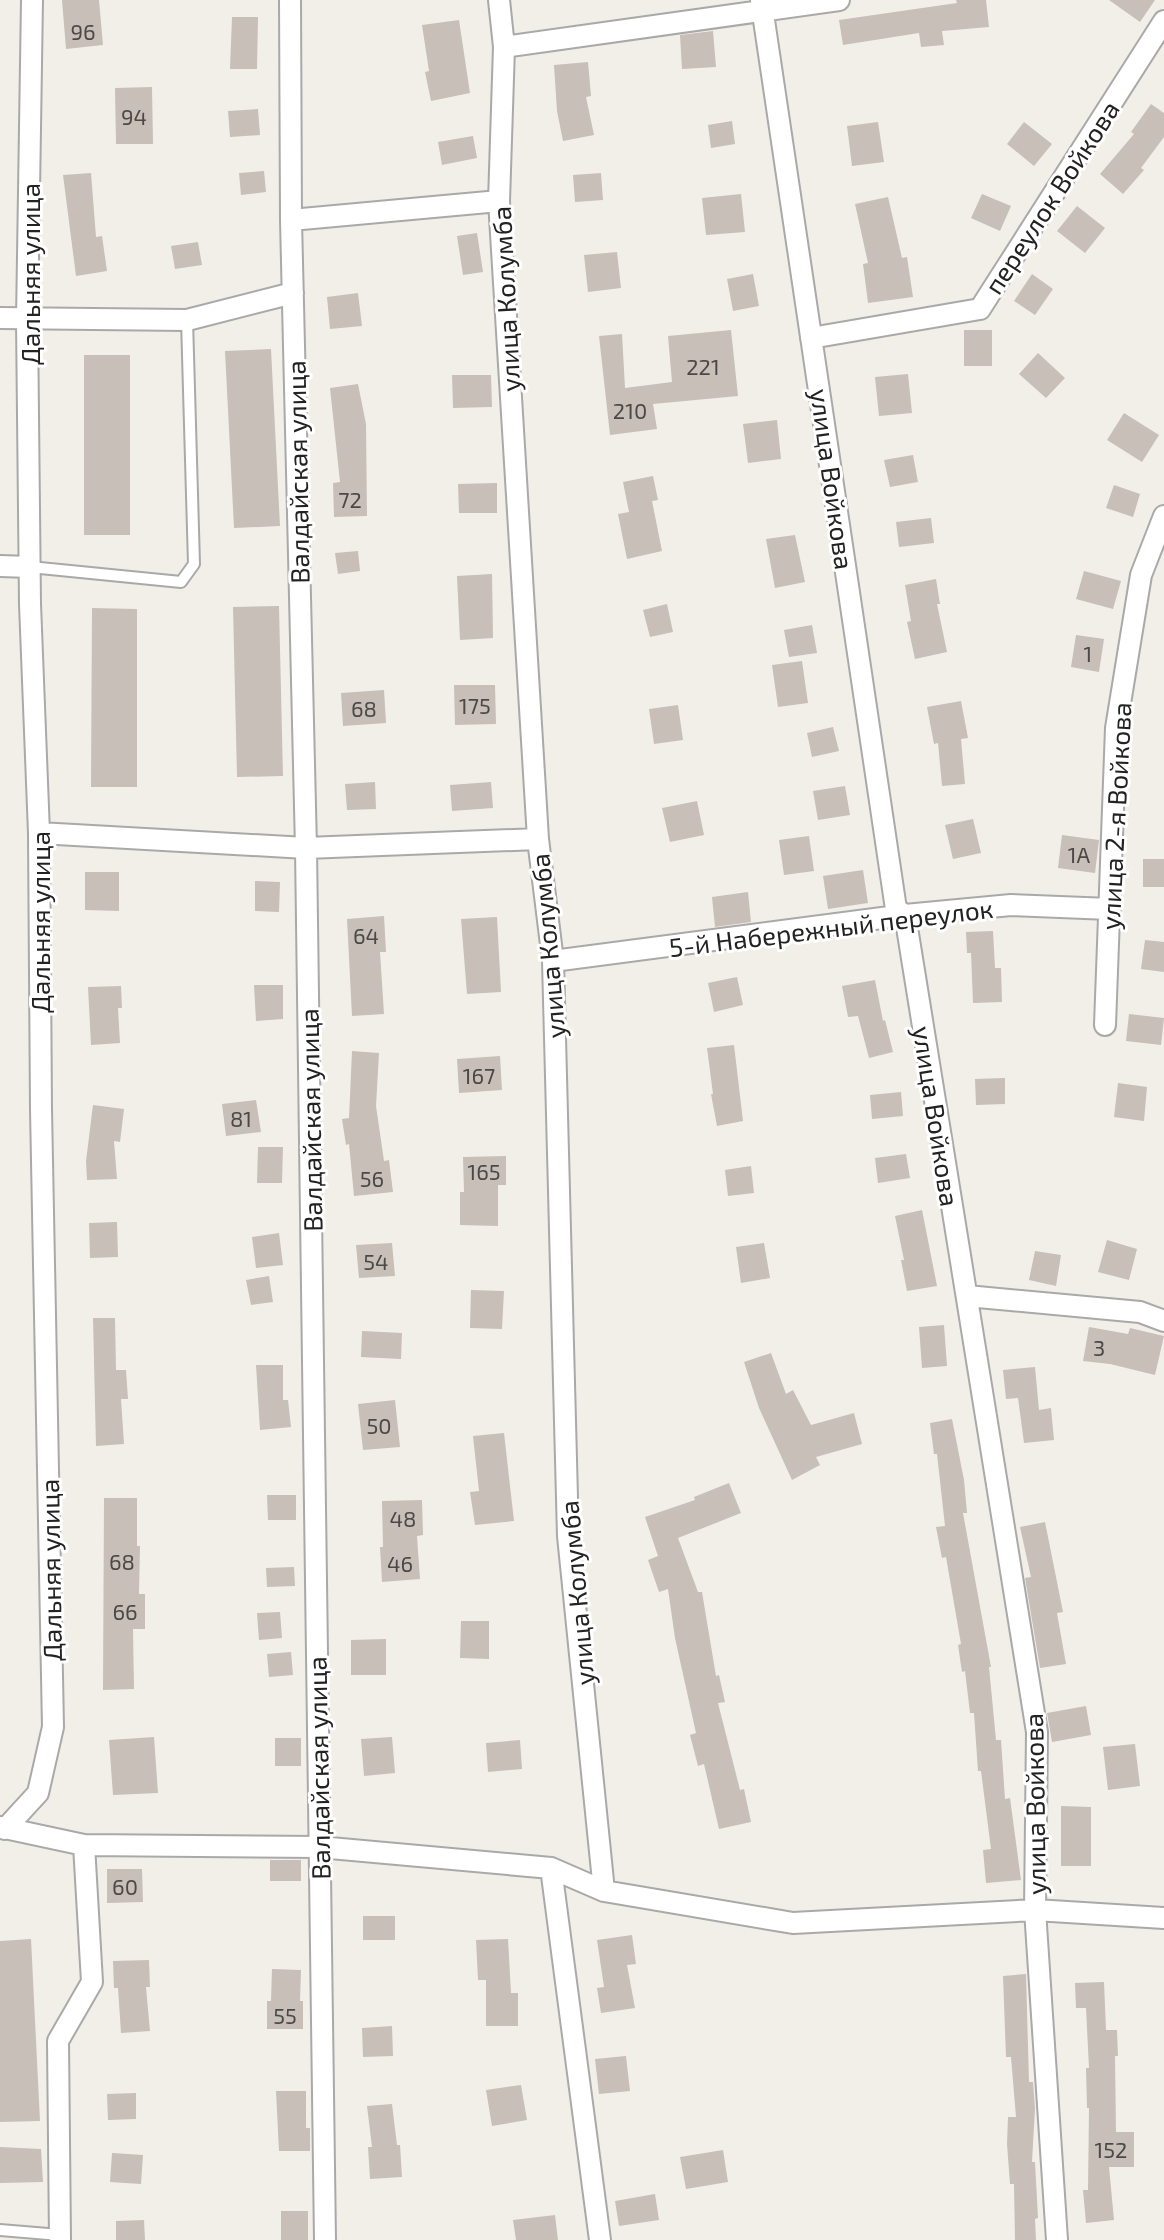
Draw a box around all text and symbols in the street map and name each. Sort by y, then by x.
house number: 96 [70,18,96,44]
street label: переулок Войкова [977,95,1126,300]
house number: 94 [121,103,147,129]
street label: Дальняя улица [14,183,46,365]
street label: улица Колумба [485,205,526,393]
house number: 221 [686,353,720,379]
street label: Валдайская улица [280,360,315,584]
street label: улица Войкова [804,387,861,571]
house number: 210 [613,397,647,423]
house number: 72 [338,486,362,512]
house number: 1 [1084,640,1092,666]
house number: 175 [459,692,491,718]
house number: 68 [351,695,377,721]
street label: улица 2-я Войкова [1094,701,1137,931]
street label: Дальняя улица [24,831,56,1013]
house number: 1А [1068,841,1091,867]
street label: улица Колумба [523,852,572,1040]
street label: 5-й Набережный переулок [667,892,995,963]
house number: 64 [353,922,379,948]
street label: Валдайская улица [293,1008,328,1232]
street label: улица Войкова [906,1024,967,1209]
house number: 167 [463,1062,495,1088]
house number: 81 [230,1105,252,1131]
house number: 165 [467,1158,501,1184]
house number: 56 [360,1165,384,1191]
house number: 54 [363,1248,389,1274]
house number: 3 [1093,1334,1105,1360]
house number: 50 [366,1412,392,1438]
street label: Дальняя улица [33,1479,68,1661]
street label: улица Колумба [552,1499,601,1687]
house number: 48 [390,1505,416,1531]
house number: 68 [109,1548,135,1574]
house number: 46 [387,1550,413,1576]
house number: 66 [112,1598,138,1624]
street label: Валдайская улица [301,1656,336,1880]
street label: улица Войкова [1017,1713,1052,1895]
house number: 60 [112,1873,138,1899]
house number: 55 [273,2002,297,2028]
house number: 152 [1095,2136,1127,2162]

